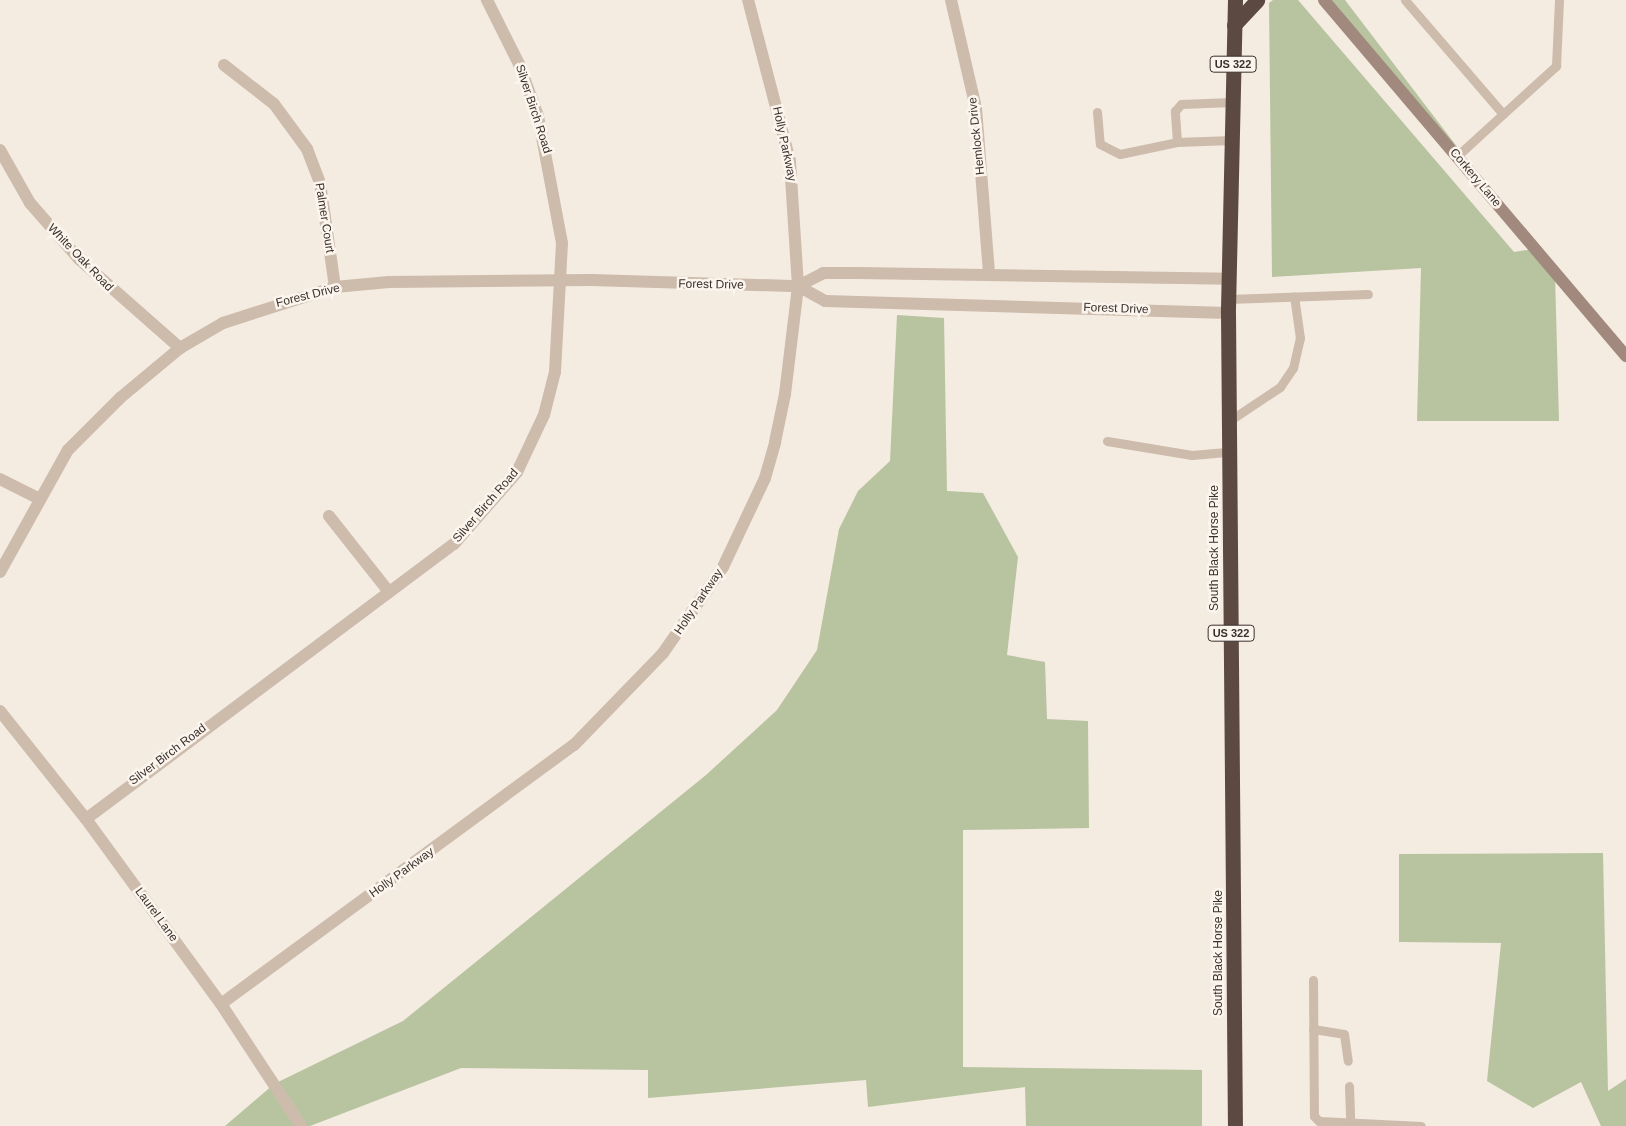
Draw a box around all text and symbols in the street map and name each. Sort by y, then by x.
road number: US 322 [1209,56,1257,72]
street label: Silver Birch Road [512,63,554,155]
street label: Hemlock Drive [966,96,988,176]
street label: Holly Parkway [769,105,799,183]
street label: Corkery Lane [1446,146,1504,210]
street label: Palmer Court [311,182,337,254]
street label: White Oak Road [44,221,116,295]
street label: Forest Drive [678,277,744,293]
street label: Forest Drive [275,281,341,311]
street label: Forest Drive [1083,301,1149,317]
street label: Silver Birch Road [450,466,522,546]
street label: South Black Horse Pike [1208,485,1222,611]
street label: Holly Parkway [672,566,726,638]
road number: US 322 [1207,624,1255,641]
street label: Silver Birch Road [127,721,209,789]
street label: Holly Parkway [367,845,437,901]
street label: Laurel Lane [132,885,180,945]
street label: South Black Horse Pike [1212,890,1226,1016]

